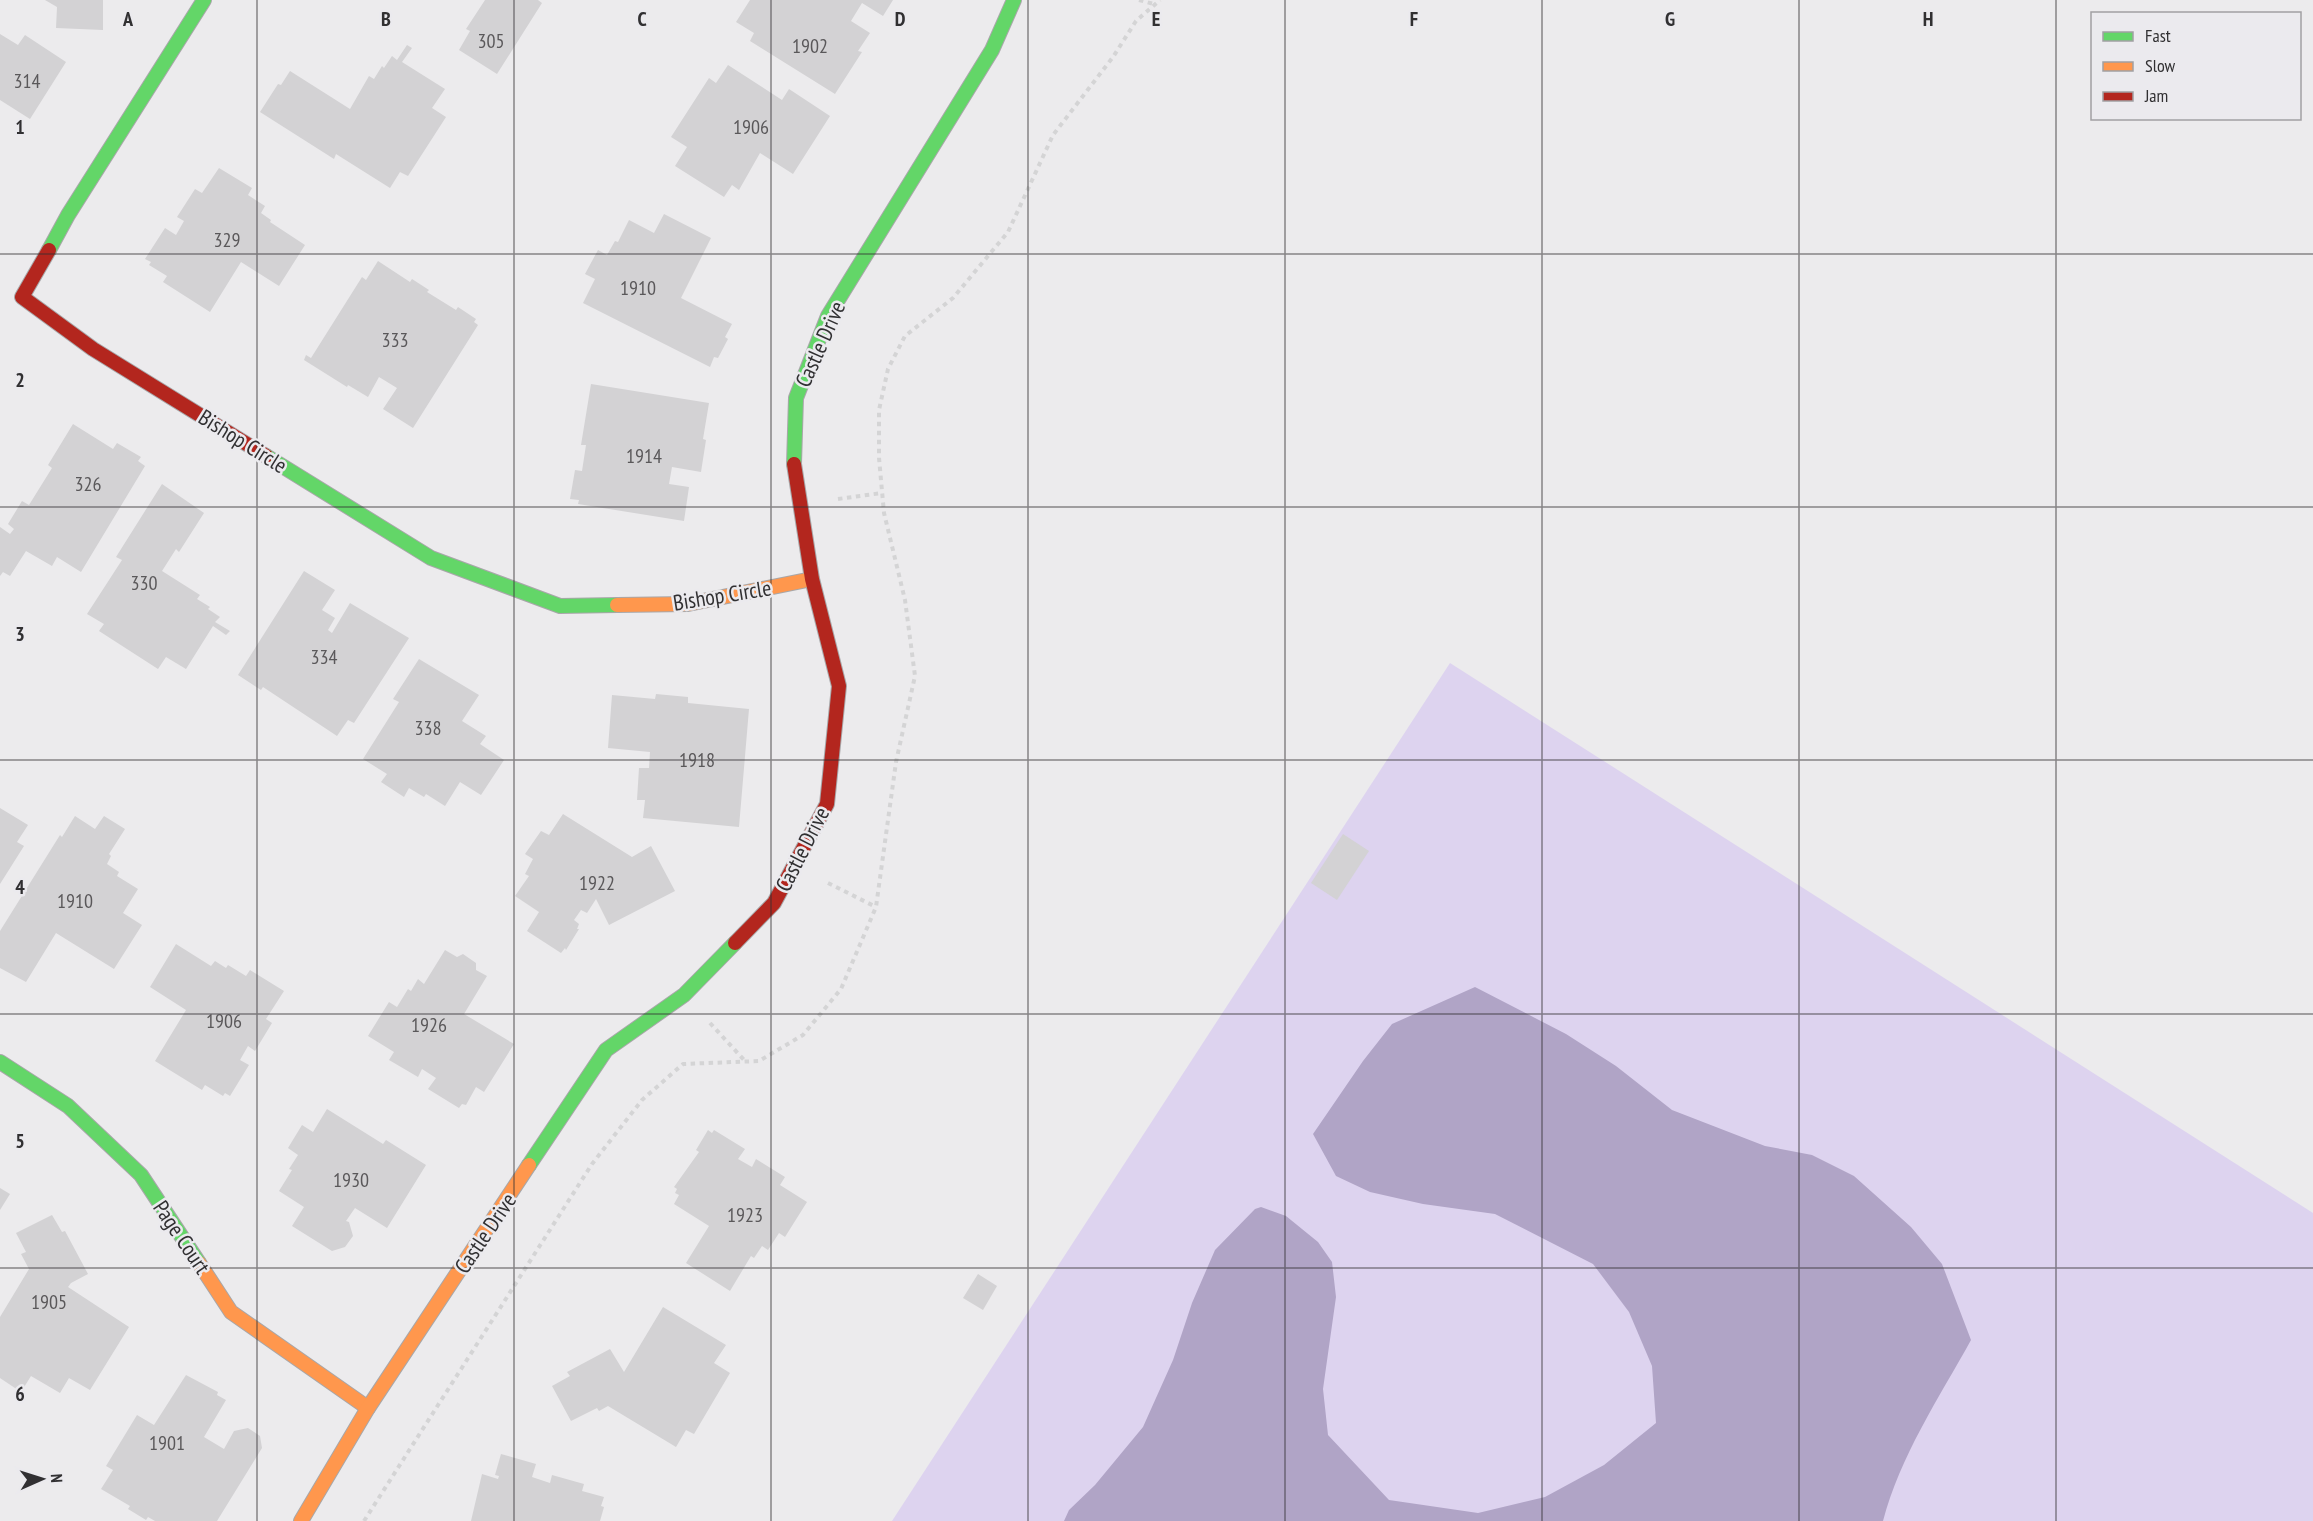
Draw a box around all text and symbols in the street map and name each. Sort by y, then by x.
text: A [122,6,134,32]
text: B [381,6,391,32]
text: C [637,6,647,32]
text: D [895,6,906,32]
text: E [1152,6,1160,32]
text: F [1410,6,1418,32]
text: G [1665,6,1675,32]
text: H [1923,6,1933,32]
legend [2091,12,2301,120]
text: Fast [2145,24,2171,47]
house number: 305 [478,28,505,54]
house number: 1902 [792,33,828,59]
text: Slow [2145,54,2176,77]
house number: 314 [14,68,41,94]
text: Jam [2144,84,2168,107]
text: 1 [15,114,25,140]
house number: 1906 [733,114,769,140]
house number: 329 [214,227,241,253]
house number: 1910 [620,275,656,301]
street label: Castle Drive [789,297,851,391]
house number: 333 [382,327,409,353]
text: 2 [15,367,25,393]
street label: Bishop Circle [194,403,292,479]
house number: 1914 [626,443,662,469]
house number: 326 [75,471,102,497]
house number: 330 [131,570,158,596]
street label: Bishop Circle [671,573,773,617]
text: 3 [15,621,25,647]
house number: 334 [311,644,338,670]
house number: 338 [415,715,442,741]
house number: 1918 [679,747,715,773]
street label: Castle Drive [769,802,835,896]
house number: 1922 [579,870,615,896]
text: 4 [15,874,25,900]
house number: 1910 [57,888,93,914]
house number: 1906 [206,1008,242,1034]
house number: 1926 [411,1012,447,1038]
text: 5 [15,1128,25,1154]
house number: 1930 [333,1167,369,1193]
street label: Castle Drive [448,1187,522,1279]
street label: Page Court [147,1195,217,1279]
house number: 1923 [727,1202,763,1228]
house number: 1905 [31,1289,67,1315]
text: 6 [15,1381,25,1407]
house number: 1901 [149,1430,185,1456]
north arrow [12,1449,72,1509]
text: N [47,1473,67,1483]

